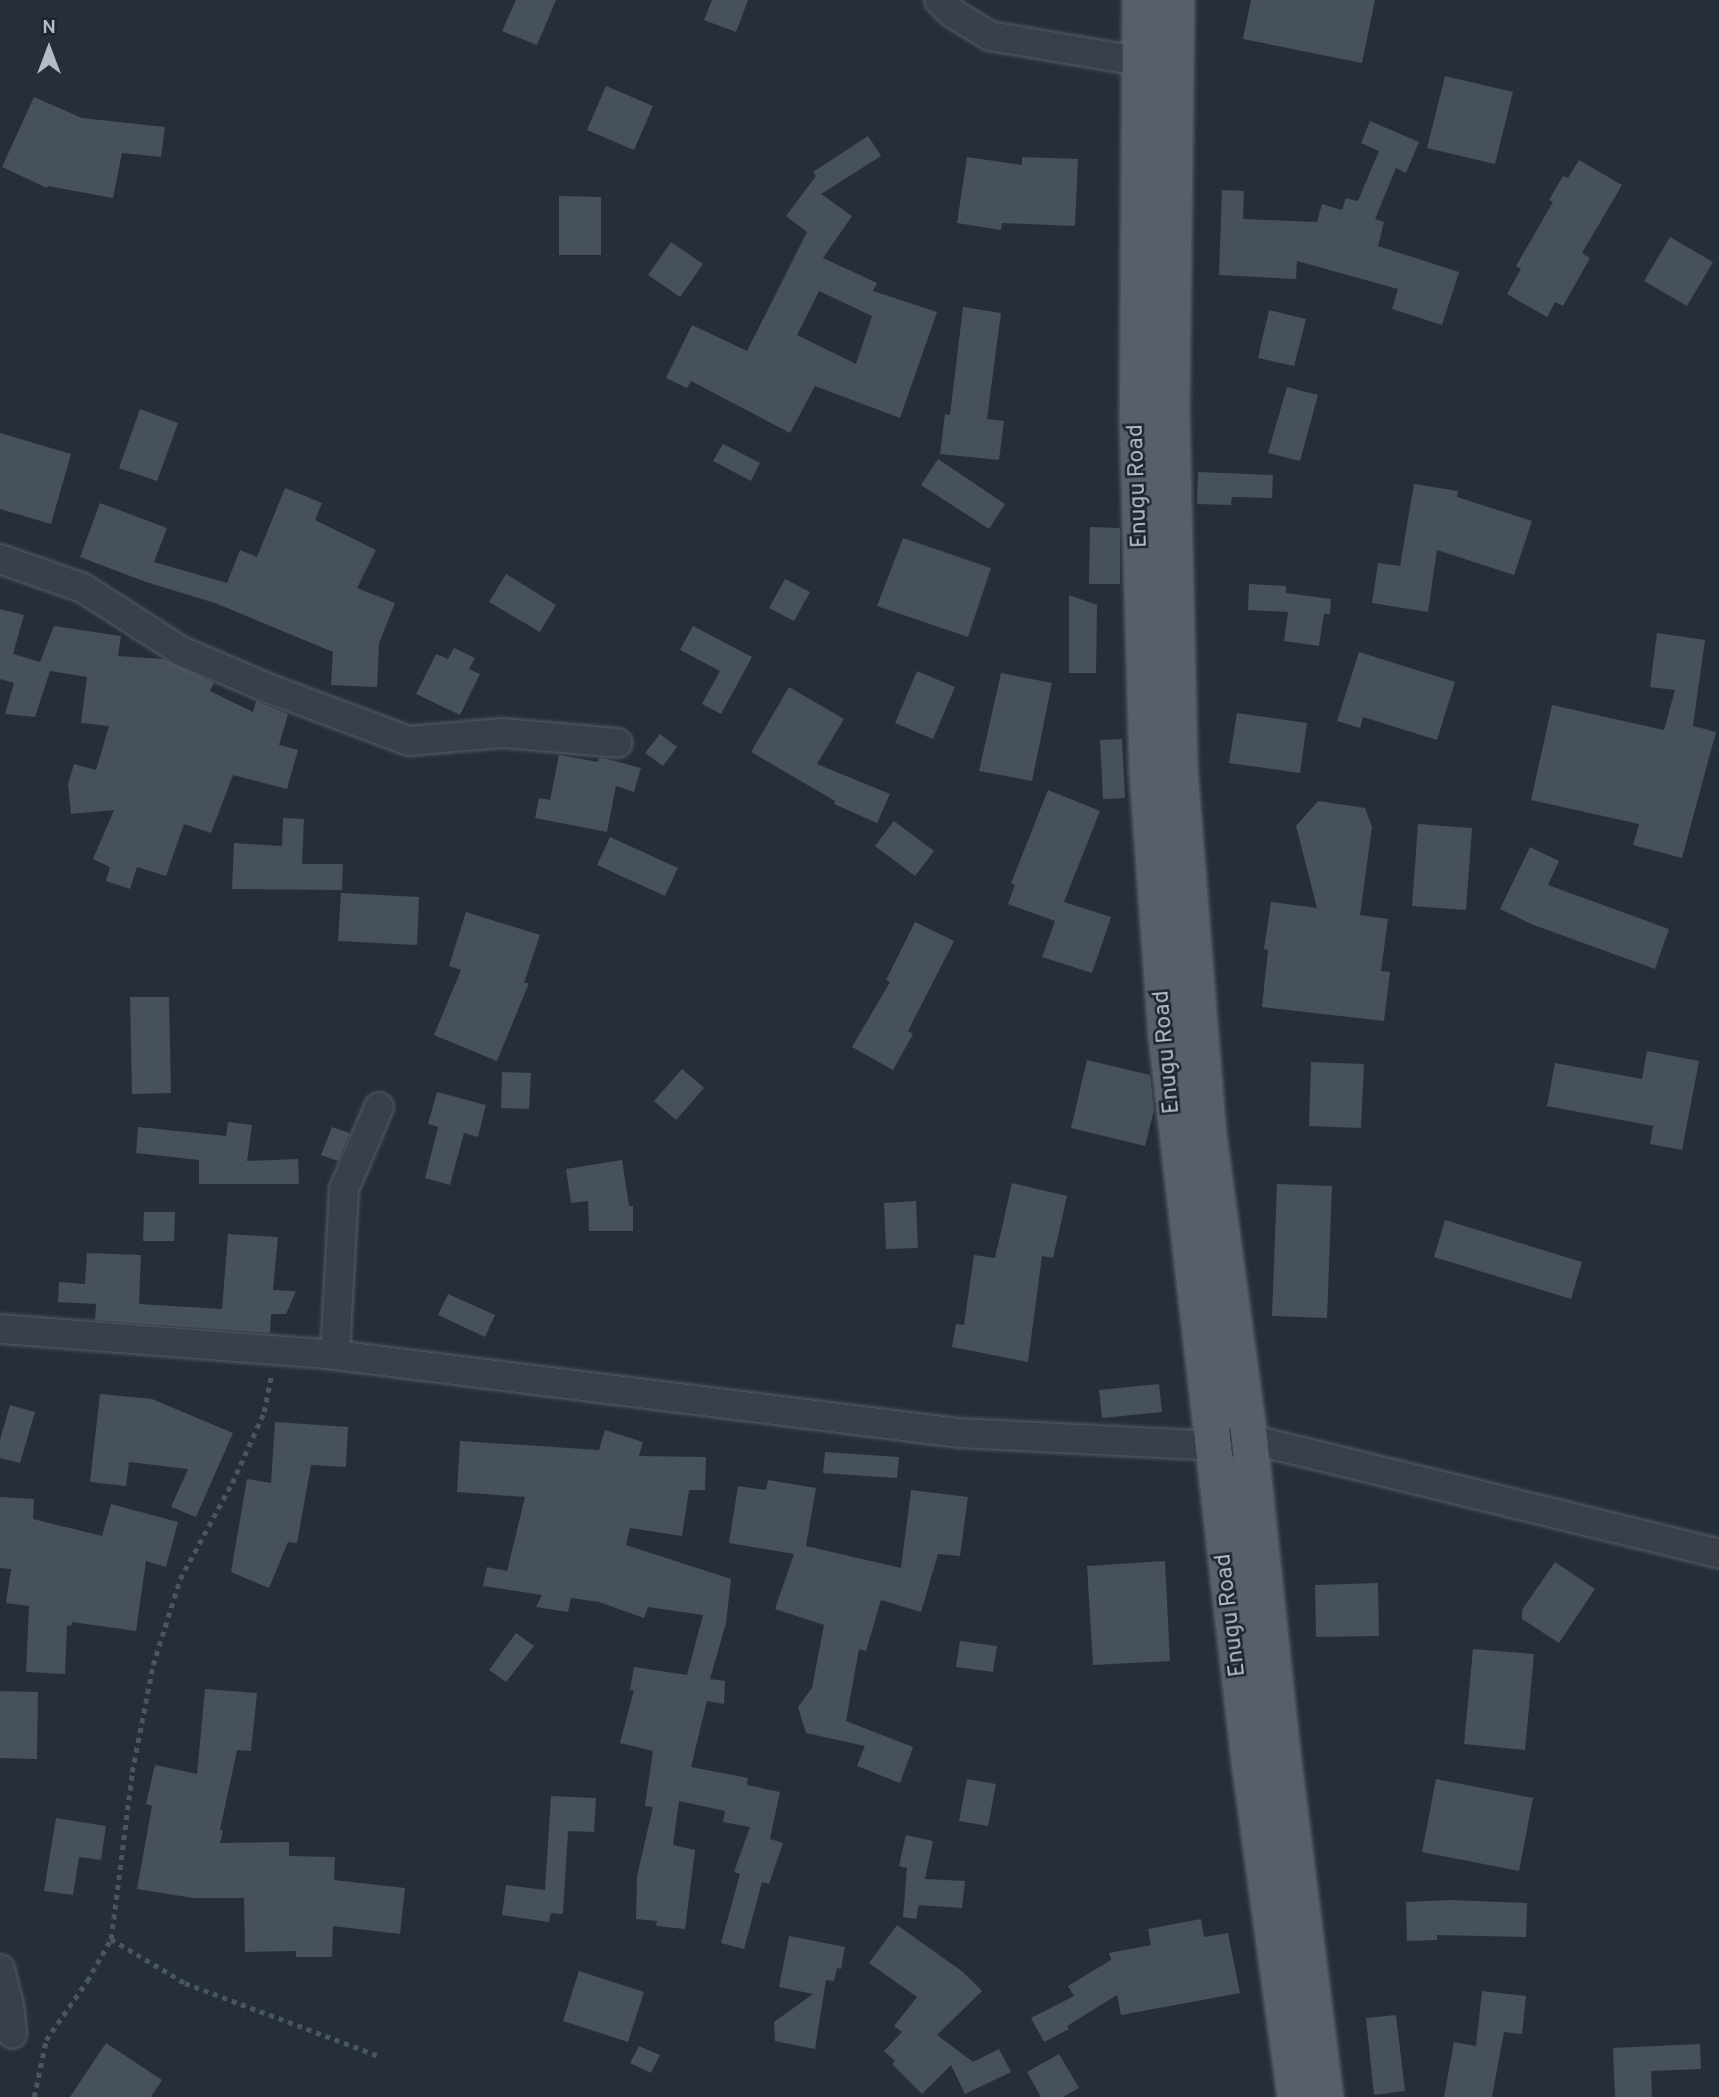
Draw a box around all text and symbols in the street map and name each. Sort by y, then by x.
north arrow [14,14,84,84]
text: N [42,16,56,40]
street label: Enugu Road [1123,424,1155,548]
street label: Enugu Road [1149,989,1187,1115]
street label: Enugu Road [1211,1552,1253,1678]

